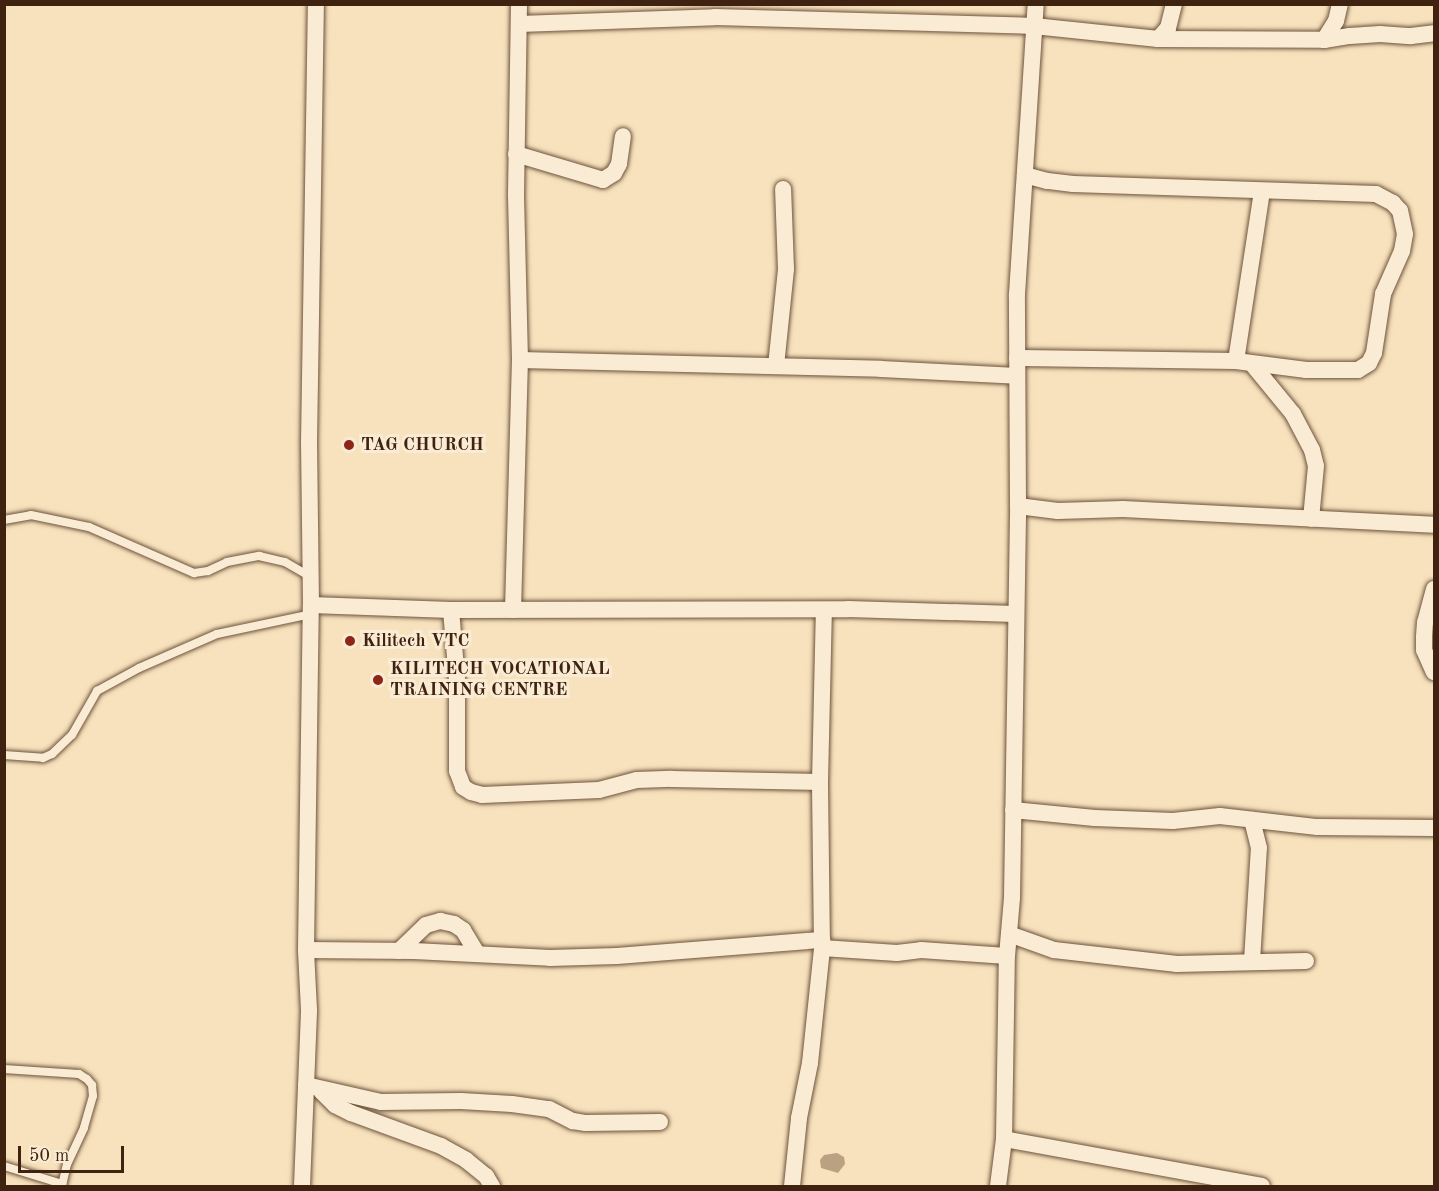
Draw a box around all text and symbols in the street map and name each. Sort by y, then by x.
place label: TAG CHURCH [361,434,484,456]
marker: TAG CHURCH [342,438,356,452]
place label: Kilitech VTC [362,630,469,652]
marker: Kilitech VTC [343,634,357,648]
place label: KILITECH VOCATIONAL TRAINING CENTRE [390,659,610,702]
marker: KILITECH VOCATIONAL TRAINING CENTRE [371,673,385,687]
scale bar [21,1134,128,1172]
text: 50 m [29,1147,69,1165]

